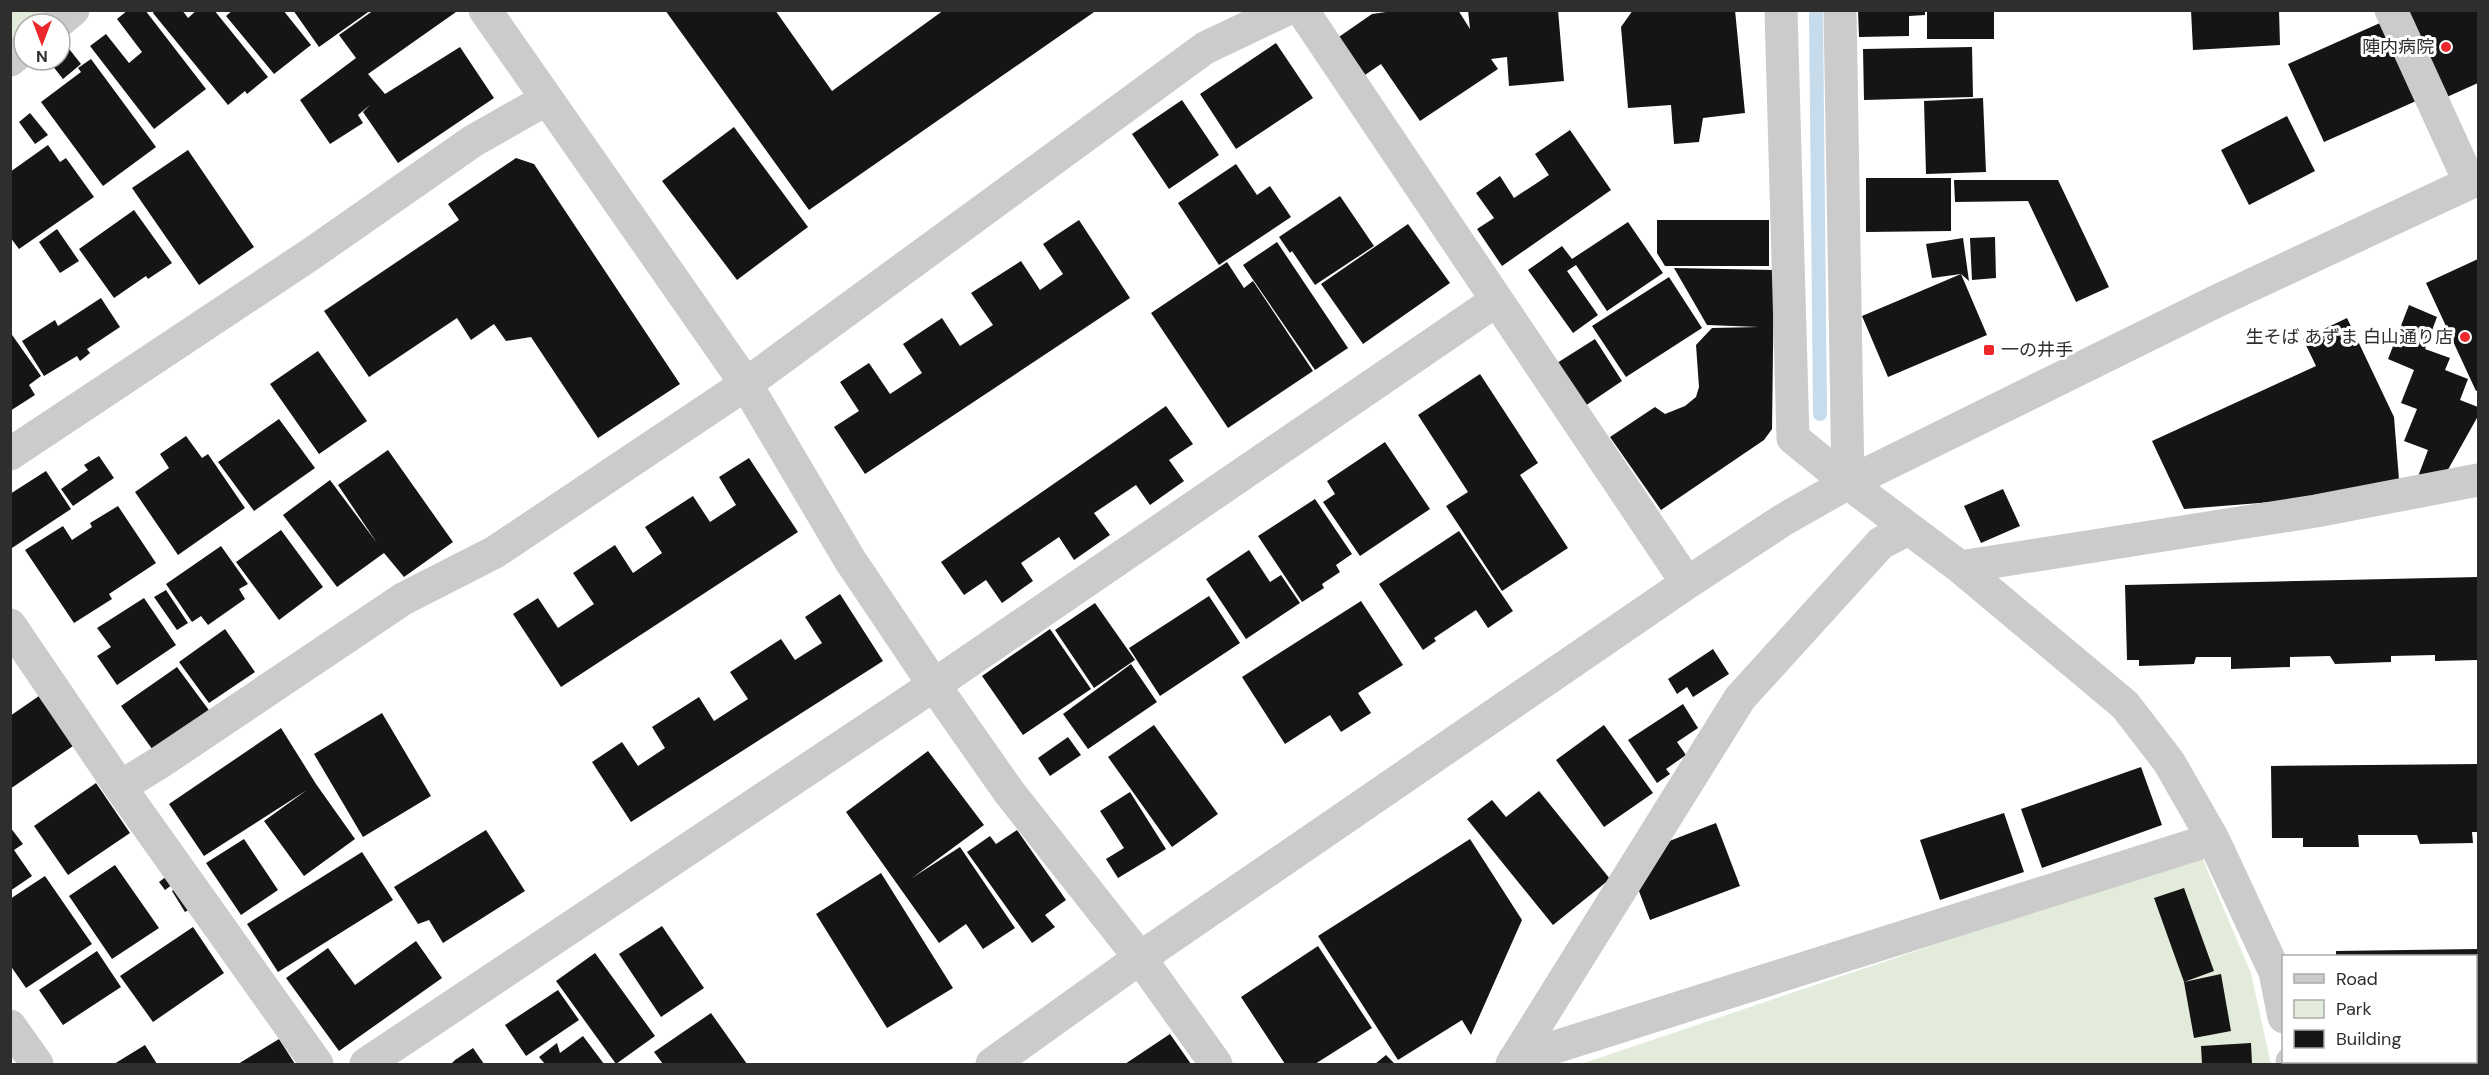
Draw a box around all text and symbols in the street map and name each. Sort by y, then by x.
north arrow [12,12,72,72]
place label: 陣内病院 [2362,35,2434,59]
marker: 陣内病院 [2439,40,2453,54]
text: N [36,46,48,67]
place label: 生そば あずま 白山通り店 [2245,325,2453,349]
marker: 生そば あずま 白山通り店 [2458,330,2472,344]
place label: 一の井手 [2001,338,2073,362]
marker: 一の井手 [1982,343,1996,357]
legend [2282,955,2477,1063]
text: Road [2336,967,2378,991]
text: Park [2336,997,2372,1021]
text: Building [2336,1027,2401,1051]

